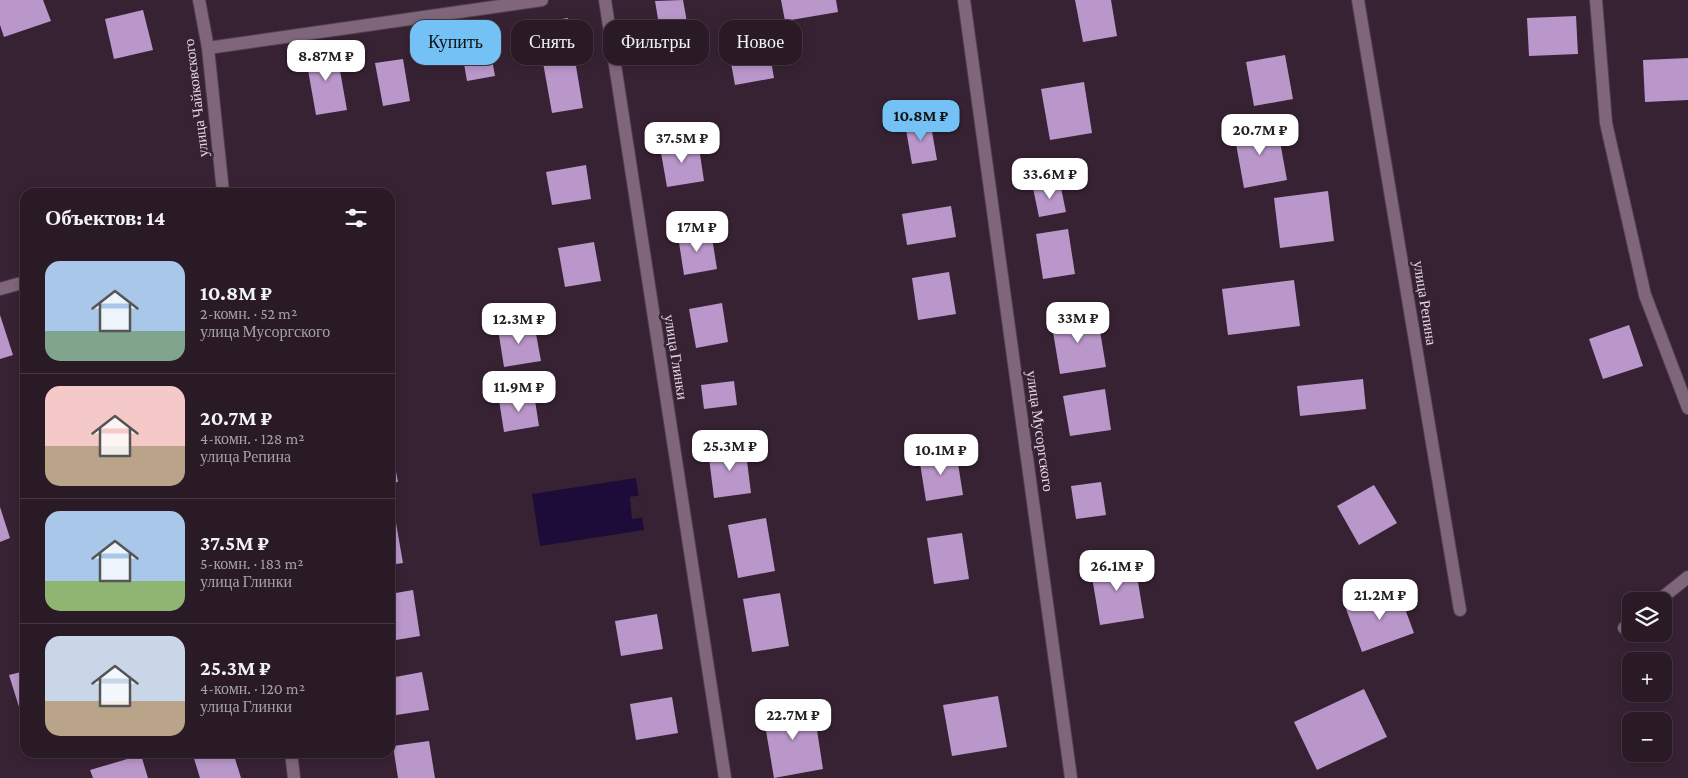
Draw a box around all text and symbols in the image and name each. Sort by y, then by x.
chip: Купить [410,20,501,65]
chip: Снять [511,20,593,65]
chip: Фильтры [603,20,709,65]
chip: Новое [719,20,802,65]
street label: улица Чайковского [181,38,211,158]
pin: 8.87M ₽ [280,39,372,82]
text: 8.87M ₽ [298,47,354,64]
pin: 10.8M ₽ [875,100,967,142]
text: 10.8M ₽ [894,107,948,124]
pin: 20.7M ₽ [1214,114,1306,156]
pin: 37.5M ₽ [636,121,728,164]
text: 20.7M ₽ [1232,121,1288,138]
text: 37.5M ₽ [656,129,708,146]
pin: 33.6M ₽ [1004,158,1096,200]
text: 33.6M ₽ [1023,165,1077,182]
icon: filters [342,204,370,232]
text: Объектов: 14 [45,206,165,230]
pin: 17M ₽ [662,210,732,253]
text: 17M ₽ [677,218,717,235]
street label: улица Репина [1410,260,1440,347]
icon: home [85,281,145,341]
text: 10.8M ₽ [200,281,272,305]
pin: 12.3M ₽ [473,302,565,345]
pin: 33M ₽ [1043,302,1113,344]
text: 2-комн. · 52 m² [200,305,297,322]
text: 33M ₽ [1057,309,1099,326]
text: 12.3M ₽ [493,310,545,327]
street label: улица Глинки [661,313,691,401]
text: улица Мусоргского [200,323,330,340]
street label: улица Мусоргского [1024,369,1056,493]
pin: 11.9M ₽ [473,370,565,413]
text: 11.9M ₽ [494,378,544,395]
icon: home [85,406,145,466]
text: 20.7M ₽ [200,406,272,430]
text: 4-комн. · 128 m² [200,430,305,447]
pin: 25.3M ₽ [684,430,776,472]
pin: 10.1M ₽ [895,434,987,476]
text: 25.3M ₽ [703,437,757,454]
text: 10.1M ₽ [915,441,967,458]
text: улица Репина [200,448,291,465]
icon: home [85,531,145,591]
text: 37.5M ₽ [200,531,269,555]
pin: 26.1M ₽ [1071,550,1163,592]
text: 5-комн. · 183 m² [200,555,304,572]
text: 26.1M ₽ [1090,557,1144,574]
text: улица Глинки [200,573,292,590]
pin: 21.2M ₽ [1334,578,1426,621]
text: 21.2M ₽ [1354,586,1406,603]
map controls [1622,592,1672,762]
button: layers [1622,592,1672,642]
button: + [1622,652,1672,702]
icon: home [85,656,145,716]
text: 25.3M ₽ [200,656,271,680]
text: 4-комн. · 120 m² [200,680,305,697]
text: улица Глинки [200,698,292,715]
pin: 22.7M ₽ [747,698,839,741]
text: 22.7M ₽ [766,706,820,723]
button: − [1622,712,1672,762]

